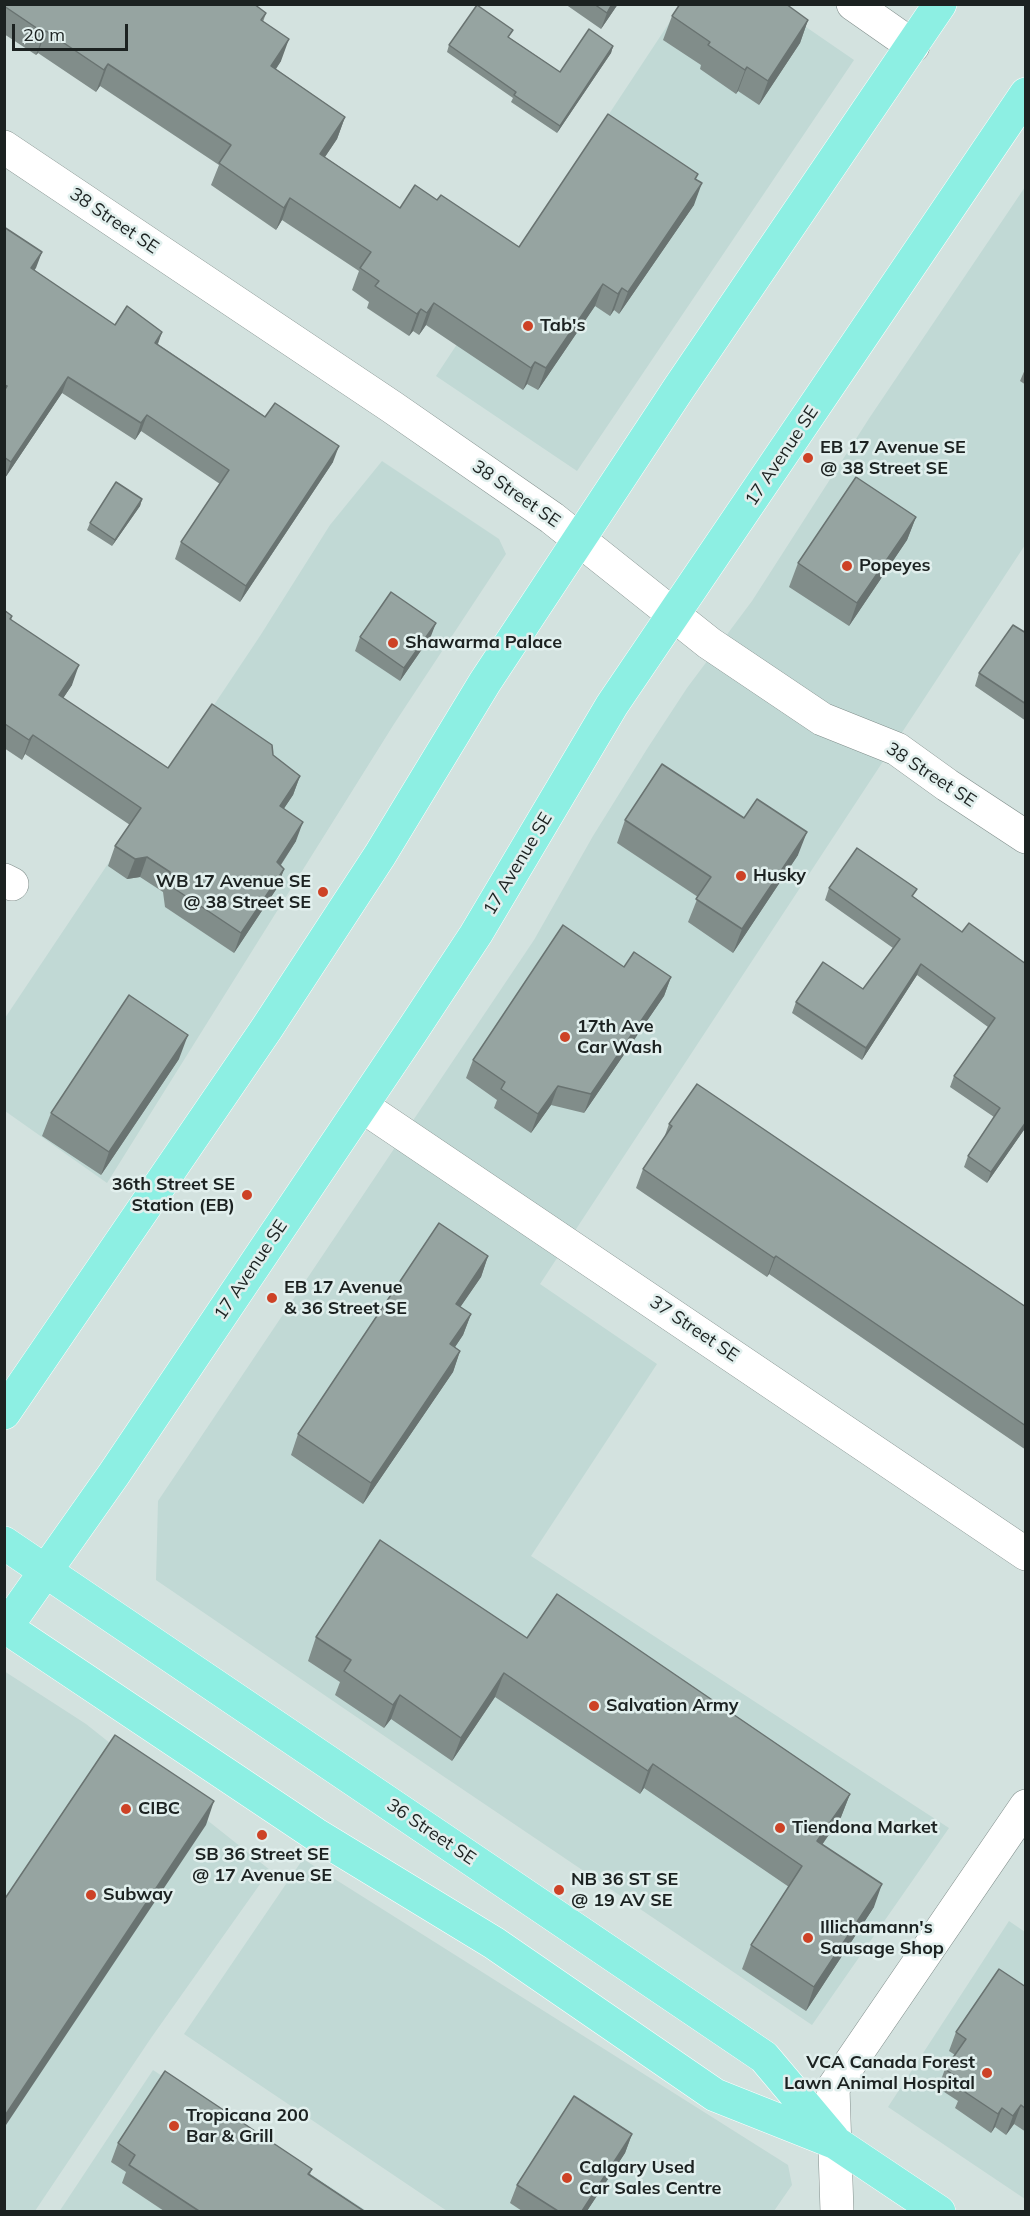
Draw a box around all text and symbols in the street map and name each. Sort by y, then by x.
scale bar [15,12,130,50]
text: 20 m [23,23,65,46]
street label: 38 Street SE [65,183,163,259]
place label: Tab's [540,315,585,337]
marker: Tab's [521,319,535,333]
street label: 17 Avenue SE [741,402,823,510]
place label: EB 17 Avenue SE @ 38 Street SE [820,437,966,480]
marker: EB 17 Avenue SE @ 38 Street SE [801,451,815,465]
street label: 38 Street SE [468,456,564,532]
place label: Popeyes [859,555,931,577]
marker: Popeyes [840,559,854,573]
place label: Shawarma Palace [405,632,562,654]
marker: Shawarma Palace [386,636,400,650]
street label: 38 Street SE [882,738,980,812]
street label: 17 Avenue SE [479,809,557,919]
place label: Husky [753,865,806,887]
marker: Husky [734,869,748,883]
place label: WB 17 Avenue SE @ 38 Street SE [156,871,311,914]
marker: WB 17 Avenue SE @ 38 Street SE [316,885,330,899]
place label: 17th Ave Car Wash [577,1016,662,1058]
marker: 17th Ave Car Wash [558,1030,572,1044]
place label: 36th Street SE Station (EB) [112,1174,235,1216]
marker: 36th Street SE Station (EB) [240,1188,254,1202]
street label: 17 Avenue SE [210,1216,292,1324]
place label: EB 17 Avenue & 36 Street SE [284,1277,407,1320]
marker: EB 17 Avenue & 36 Street SE [265,1291,279,1305]
street label: 37 Street SE [645,1291,743,1367]
place label: Salvation Army [606,1695,739,1717]
marker: Salvation Army [587,1699,601,1713]
street label: 36 Street SE [382,1794,480,1870]
place label: CIBC [138,1798,180,1820]
marker: CIBC [119,1802,133,1816]
place label: Tiendona Market [792,1817,938,1839]
marker: Tiendona Market [773,1821,787,1835]
marker: SB 36 Street SE @ 17 Avenue SE [255,1828,269,1842]
place label: SB 36 Street SE @ 17 Avenue SE [192,1844,332,1886]
place label: NB 36 ST SE @ 19 AV SE [571,1869,678,1912]
marker: NB 36 ST SE @ 19 AV SE [552,1883,566,1897]
place label: Subway [103,1884,173,1906]
marker: Subway [84,1888,98,1902]
place label: Illichamann's Sausage Shop [820,1917,944,1960]
marker: Illichamann's Sausage Shop [801,1931,815,1945]
place label: VCA Canada Forest Lawn Animal Hospital [784,2052,975,2094]
marker: VCA Canada Forest Lawn Animal Hospital [980,2066,994,2080]
place label: Tropicana 200 Bar & Grill [186,2105,309,2148]
marker: Tropicana 200 Bar & Grill [167,2119,181,2133]
place label: Calgary Used Car Sales Centre [579,2157,721,2200]
marker: Calgary Used Car Sales Centre [560,2171,574,2185]

